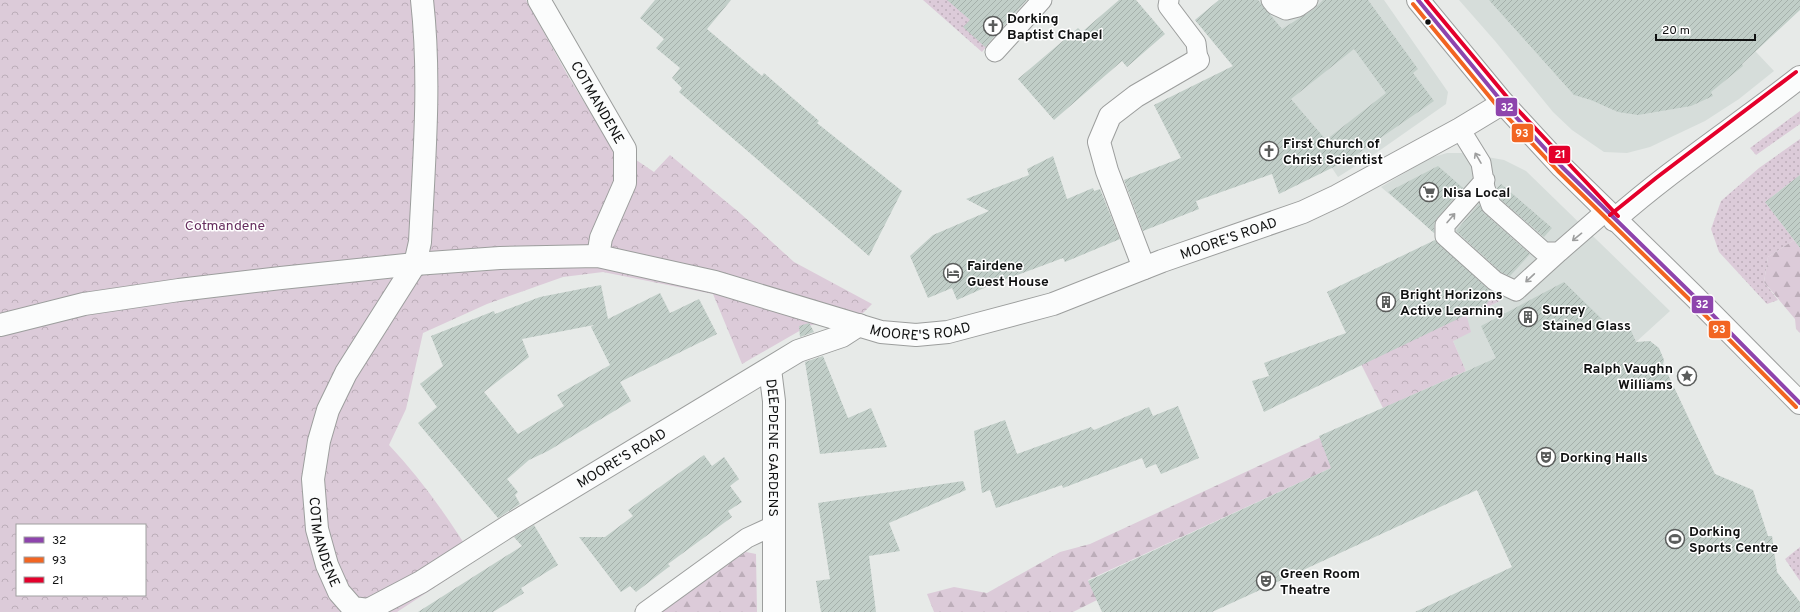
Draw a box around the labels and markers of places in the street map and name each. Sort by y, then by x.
place label: Dorking Baptist Chapel [1007,11,1103,44]
church icon: Dorking Baptist Chapel [982,15,1004,37]
unlabelled marker [1423,17,1433,27]
place label: First Church of Christ Scientist [1283,136,1383,169]
church icon: First Church of Christ Scientist [1258,140,1280,162]
supermarket icon: Nisa Local [1418,181,1440,203]
place label: Nisa Local [1443,185,1510,202]
place label: Fairdene Guest House [967,258,1049,291]
hotel icon: Fairdene Guest House [942,262,964,284]
place label: Bright Horizons Active Learning [1400,287,1503,320]
building icon: Bright Horizons Active Learning [1375,291,1397,313]
place label: Surrey Stained Glass [1542,302,1631,335]
building icon: Surrey Stained Glass [1517,306,1539,328]
place label: Ralph Vaughn Williams [1583,361,1673,394]
place icon: Ralph Vaughn Williams [1676,365,1698,387]
theatre icon: Dorking Halls [1535,446,1557,468]
place label: Dorking Halls [1560,450,1648,467]
place label: Dorking Sports Centre [1689,524,1778,557]
sports icon: Dorking Sports Centre [1664,528,1686,550]
place label: Green Room Theatre [1280,566,1360,599]
theatre icon: Green Room Theatre [1255,570,1277,592]

